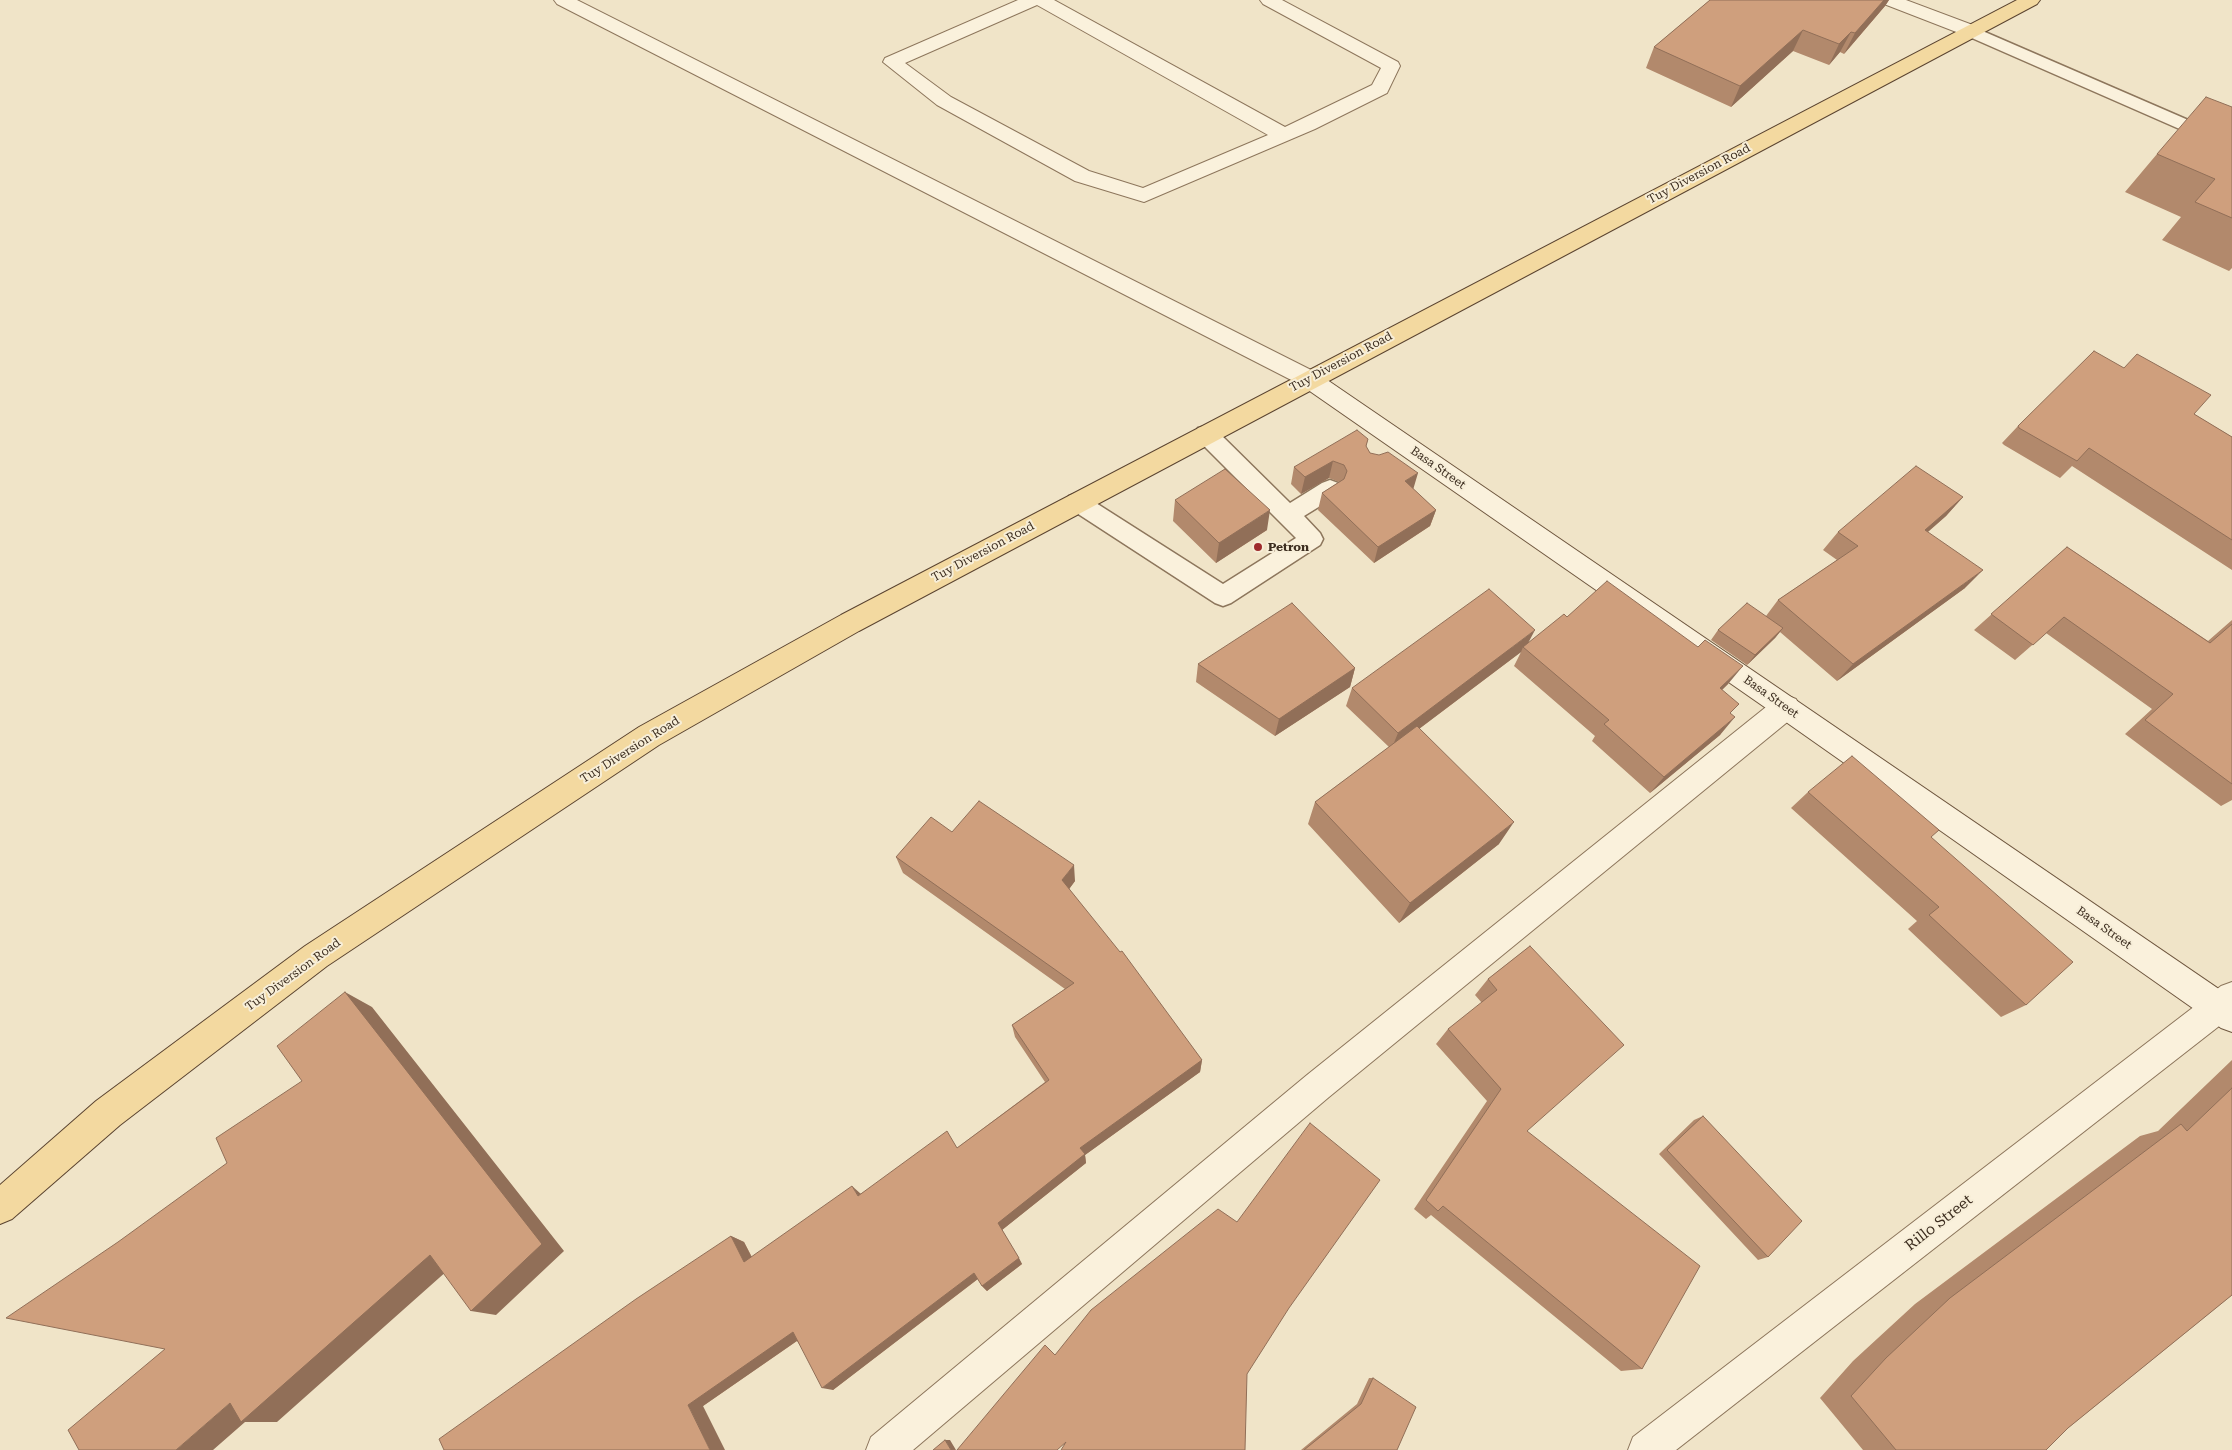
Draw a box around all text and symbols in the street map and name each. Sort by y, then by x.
street label: Tuy Diversion Road [1645,141,1753,207]
street label: Tuy Diversion Road [1287,329,1395,395]
street label: Basa Street [1408,444,1468,492]
street label: Tuy Diversion Road [929,519,1037,585]
place label: Petron [1268,540,1309,554]
marker: Petron [1252,541,1264,553]
street label: Basa Street [1741,673,1801,721]
street label: Tuy Diversion Road [578,714,682,786]
street label: Basa Street [2074,904,2134,952]
street label: Tuy Diversion Road [243,936,343,1014]
street label: Rillo Street [1902,1191,1976,1255]

